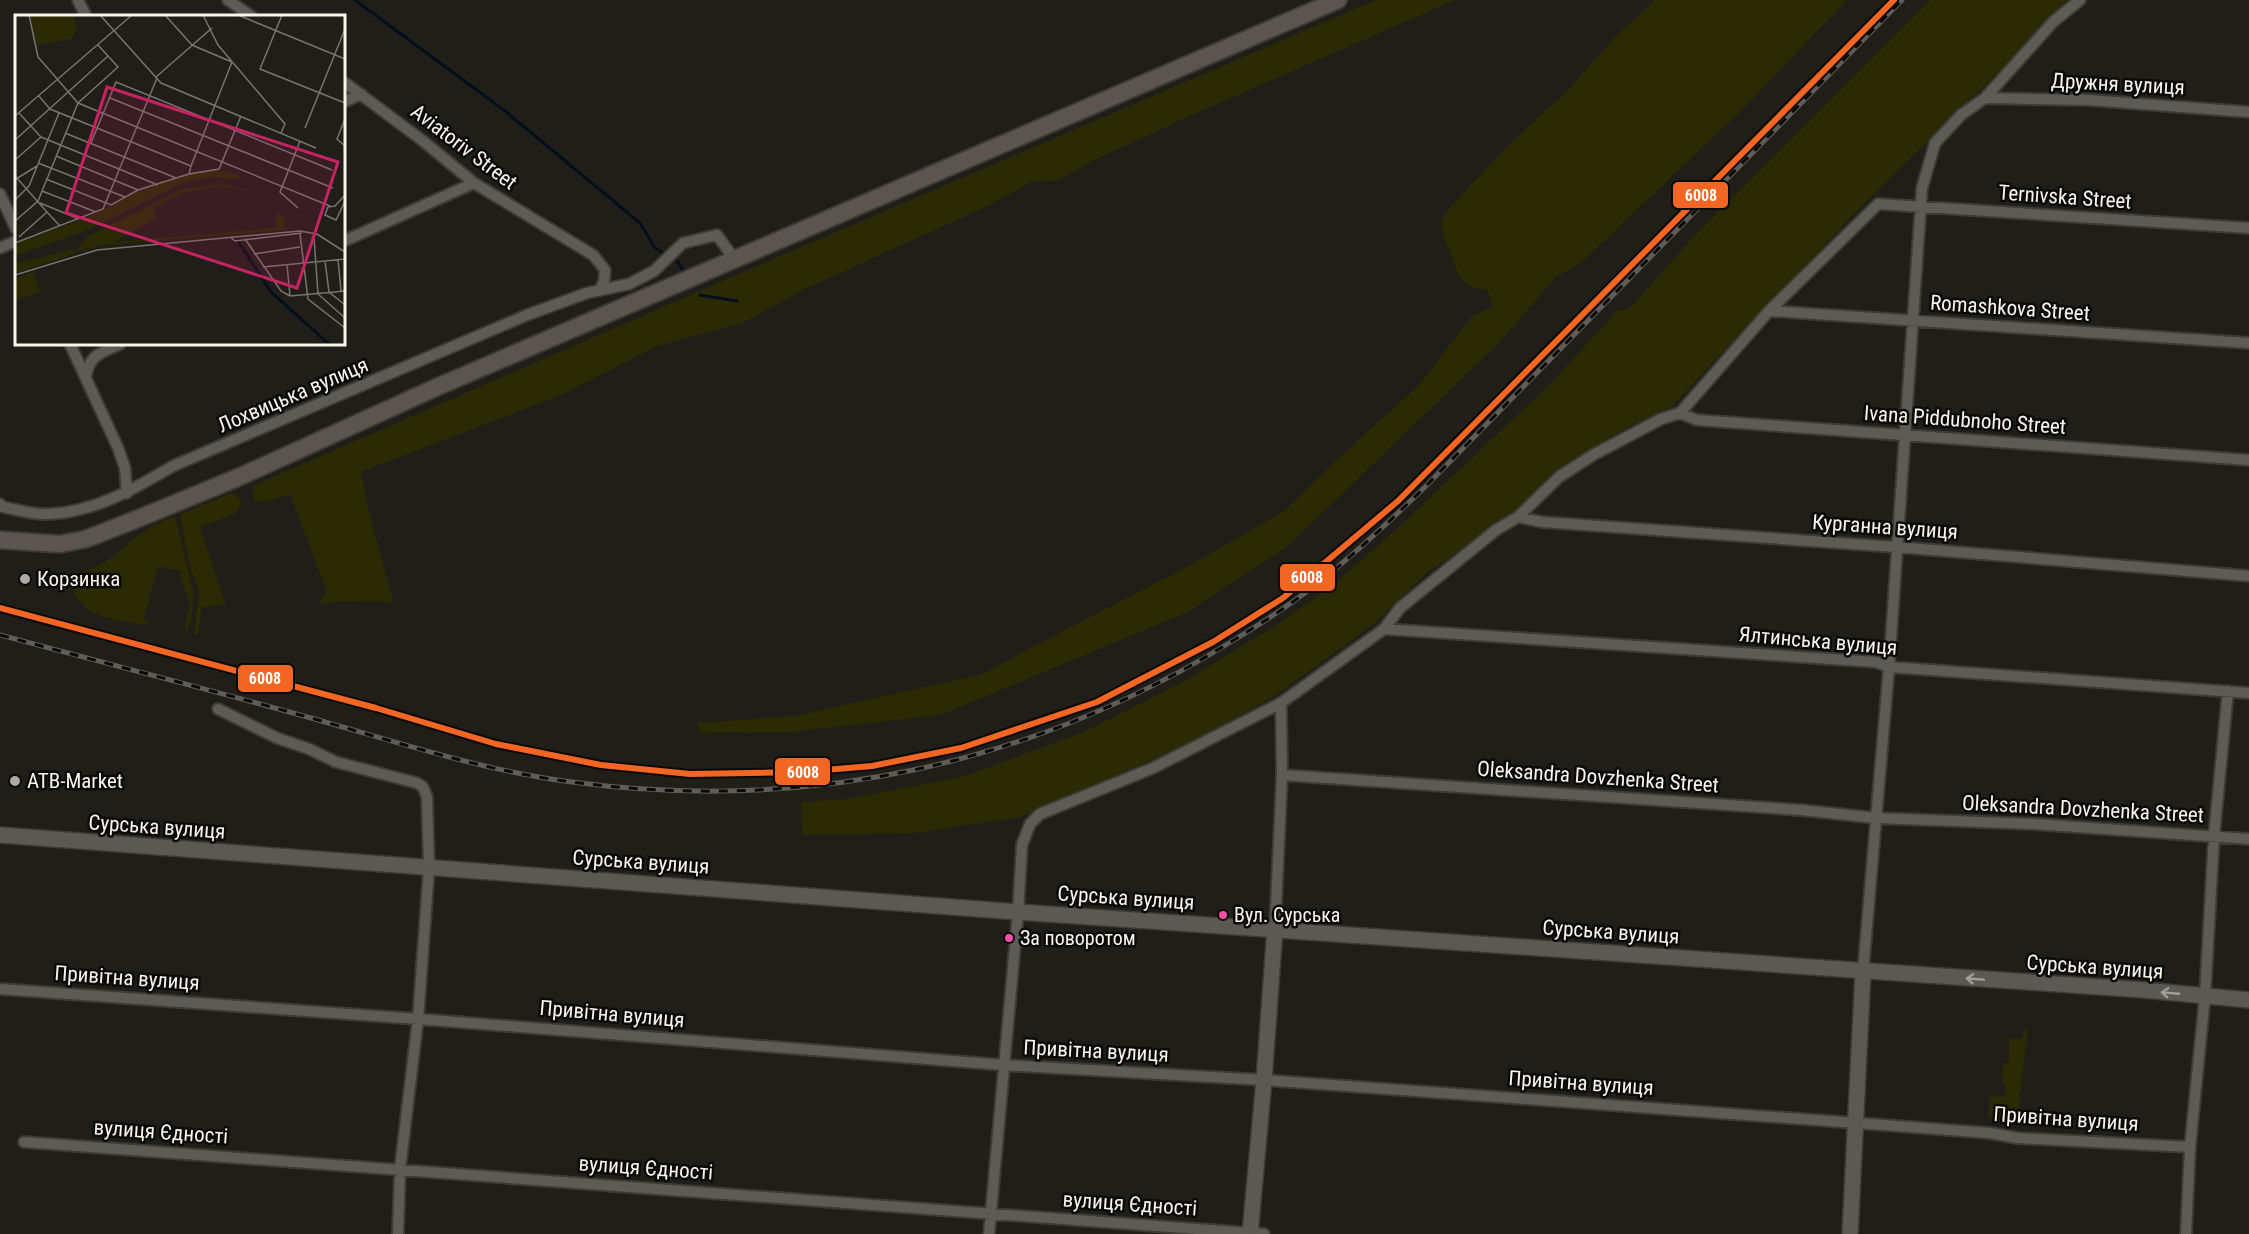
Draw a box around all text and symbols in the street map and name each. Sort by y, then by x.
inset map [15,15,345,345]
street label: Дружня вулиця [2051,69,2185,99]
street label: Aviatoriv Street [406,99,522,195]
street label: Ternivska Street [1998,180,2132,214]
line badge: 6008 [1672,181,1729,209]
text: 6008 [1685,186,1717,205]
street label: Romashkova Street [1929,290,2091,326]
street label: Лохвицька вулиця [214,352,372,438]
street label: Ivana Piddubnoho Street [1863,401,2067,439]
street label: Курганна вулиця [1811,510,1959,544]
line badge: 6008 [1279,563,1336,592]
place label: Корзинка [37,567,120,591]
text: 6008 [1291,568,1323,587]
marker: Корзинка [18,572,32,586]
street label: Ялтинська вулиця [1738,622,1898,660]
line badge: 6008 [237,664,294,693]
text: 6008 [249,669,281,688]
line badge: 6008 [774,757,831,786]
street label: Oleksandra Dovzhenka Street [1476,757,1720,797]
text: 6008 [787,763,819,782]
place label: ATB-Market [27,769,123,793]
marker: ATB-Market [8,774,22,788]
street label: Oleksandra Dovzhenka Street [1961,791,2205,827]
street label: Сурська вулиця [88,810,226,844]
street label: Сурська вулиця [572,845,710,879]
street label: Сурська вулиця [1057,881,1195,915]
place label: Вул. Сурська [1234,903,1340,927]
marker: Вул. Сурська [1217,909,1229,921]
street label: Сурська вулиця [1542,915,1680,949]
place label: За поворотом [1020,926,1136,950]
marker: За поворотом [1003,932,1015,944]
street label: Сурська вулиця [2026,950,2164,984]
street label: Привітна вулиця [54,961,200,995]
one-way arrow [1966,974,1986,985]
one-way arrow [2160,987,2180,998]
street label: Привітна вулиця [539,996,685,1032]
street label: Привітна вулиця [1023,1035,1169,1067]
street label: Привітна вулиця [1508,1066,1654,1100]
street label: Привітна вулиця [1993,1102,2139,1136]
street label: вулиця Єдності [93,1115,229,1149]
street label: вулиця Єдності [578,1151,714,1185]
street label: вулиця Єдності [1062,1187,1198,1221]

